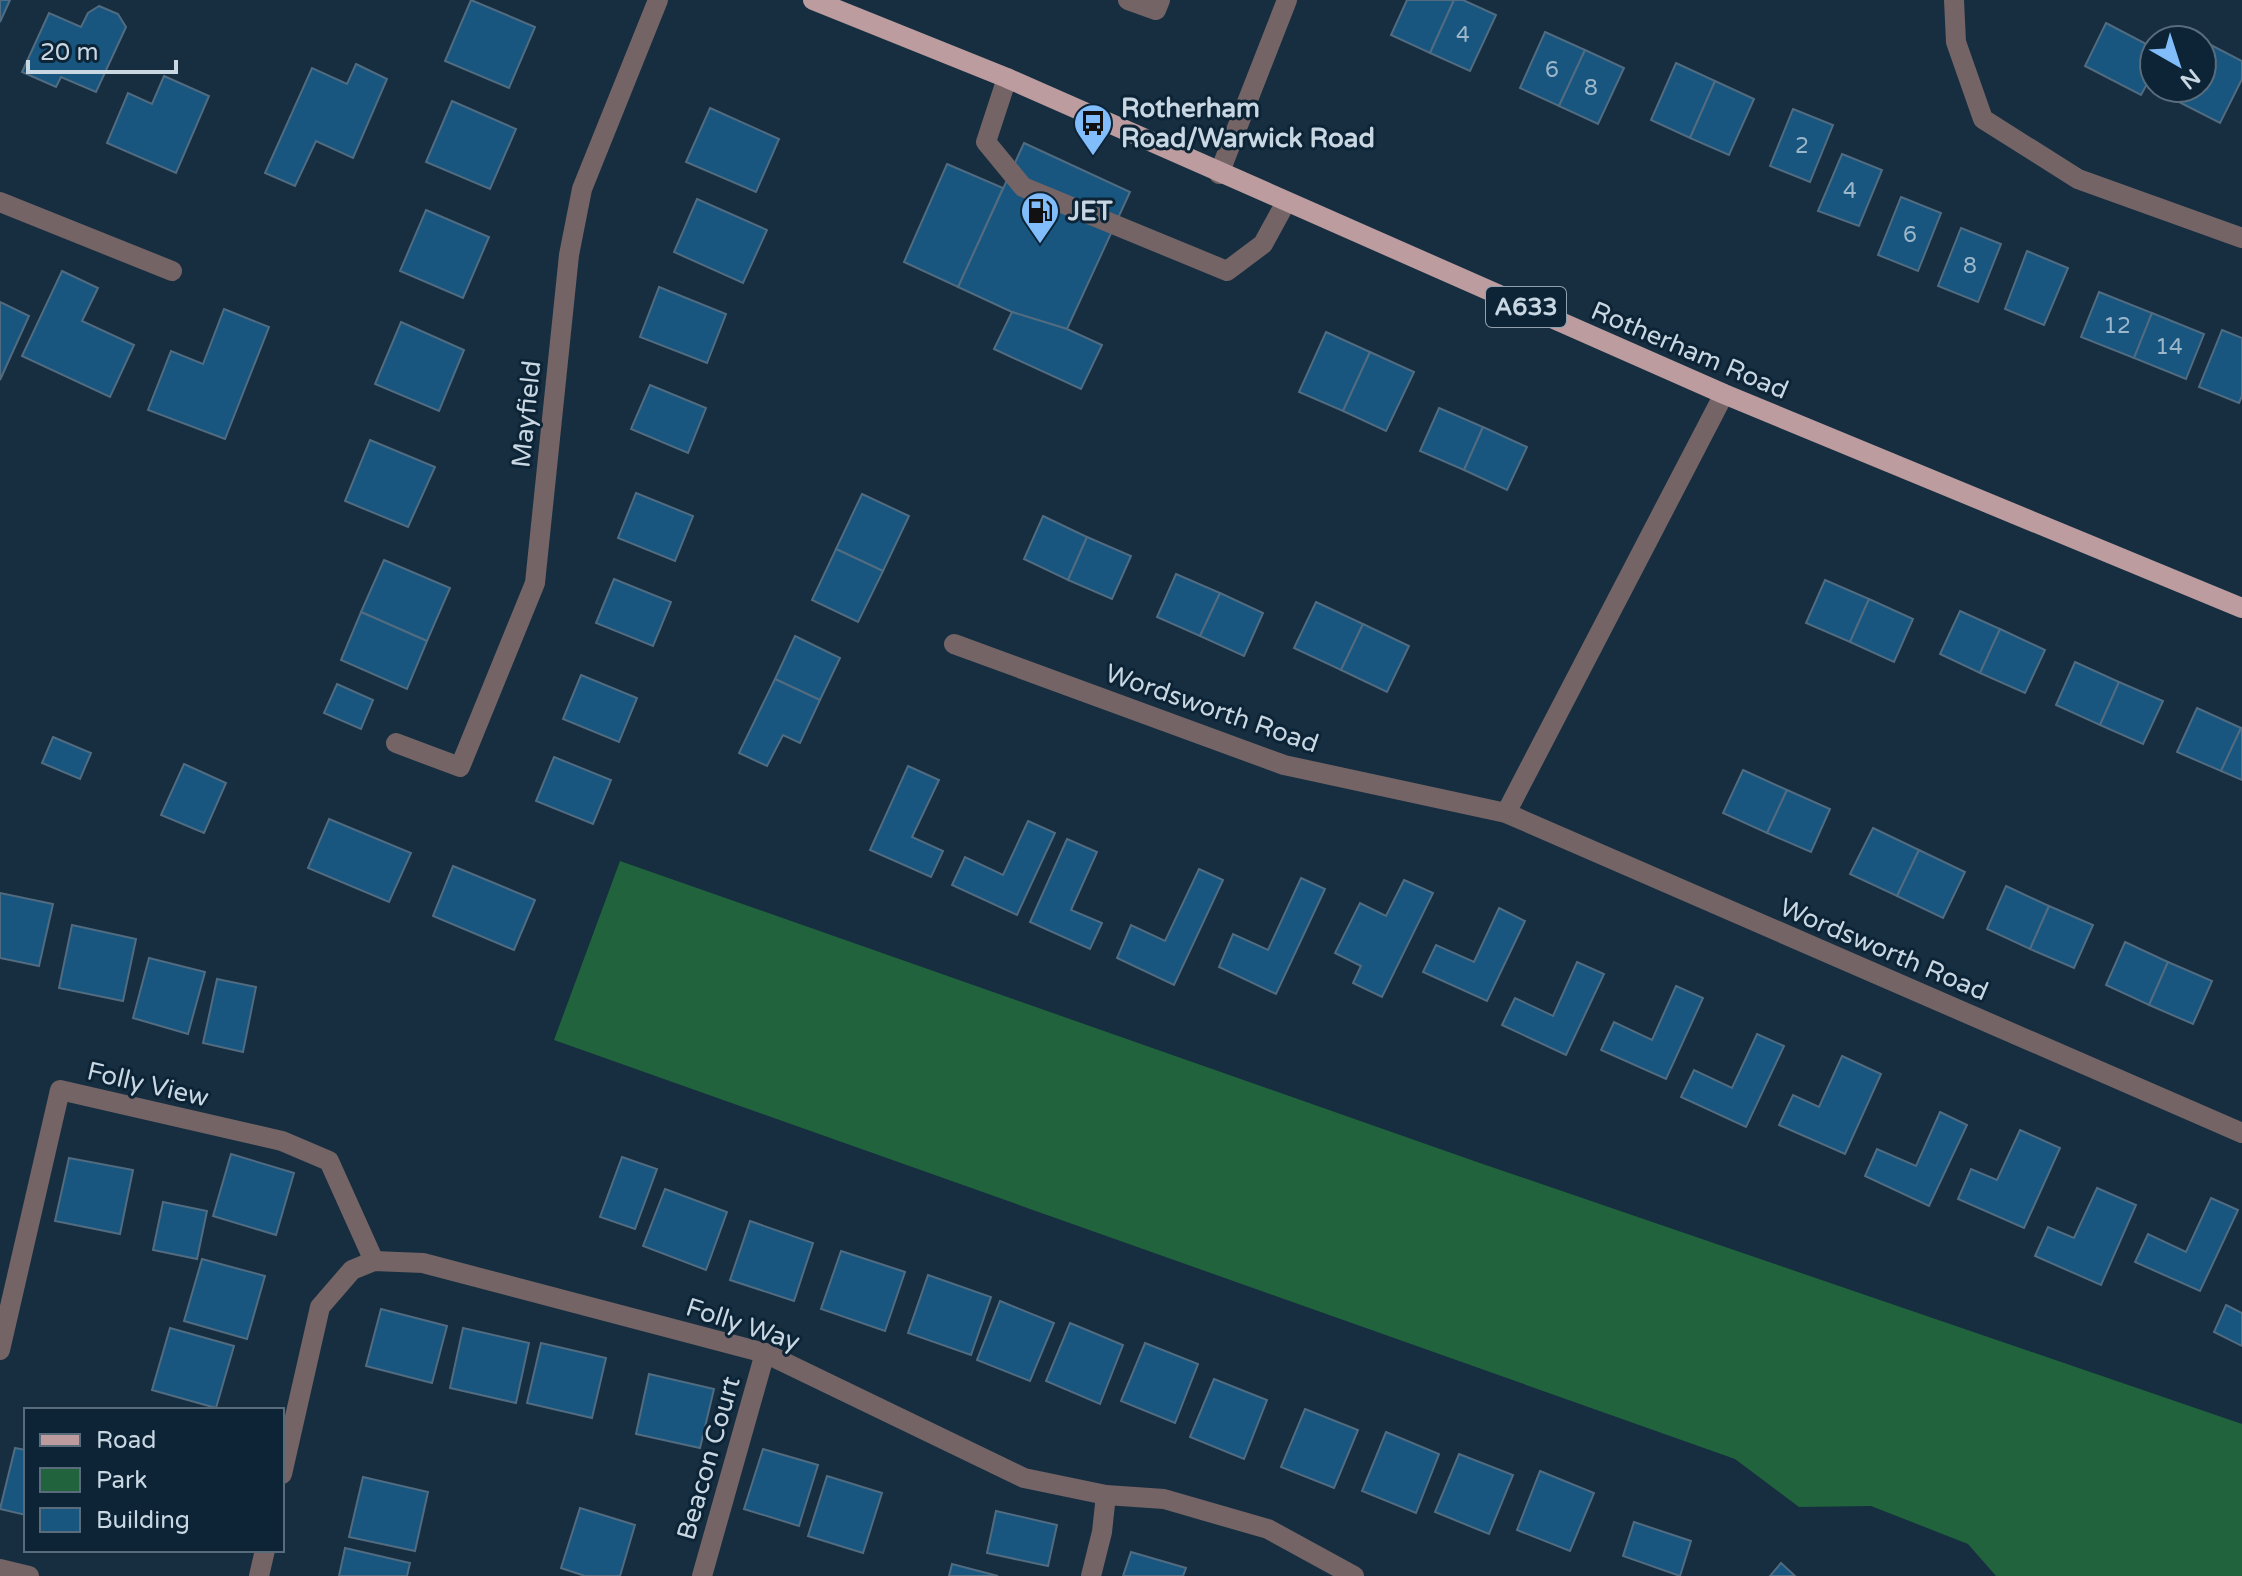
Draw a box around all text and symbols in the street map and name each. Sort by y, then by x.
house number: 4 [1456,22,1470,48]
scale bar [28,24,176,74]
north arrow [2138,24,2218,104]
text: 20 m [40,38,98,67]
house number: 6 [1545,57,1559,83]
text: N [2175,63,2205,94]
house number: 8 [1584,75,1598,101]
place label: Rotherham Road/Warwick Road [1121,93,1375,154]
bus stop icon: Rotherham Road/Warwick Road [1072,102,1114,157]
house number: 2 [1795,133,1809,159]
house number: 4 [1843,178,1857,204]
fuel station icon: JET [1019,190,1061,245]
place label: JET [1067,196,1113,227]
house number: 6 [1903,222,1917,248]
house number: 8 [1963,253,1977,279]
road number: A633 [1486,287,1566,327]
street label: Rotherham Road [1587,295,1793,406]
house number: 12 [2103,313,2131,339]
house number: 14 [2155,334,2183,360]
street label: Mayfield [505,359,548,469]
street label: Wordsworth Road [1101,657,1322,759]
street label: Wordsworth Road [1775,892,1993,1007]
street label: Folly View [84,1055,212,1114]
street label: Folly Way [682,1292,804,1357]
street label: Beacon Court [670,1373,747,1543]
legend [24,1408,284,1552]
text: Road [96,1426,156,1455]
text: Park [96,1466,147,1495]
text: Building [96,1506,190,1535]

